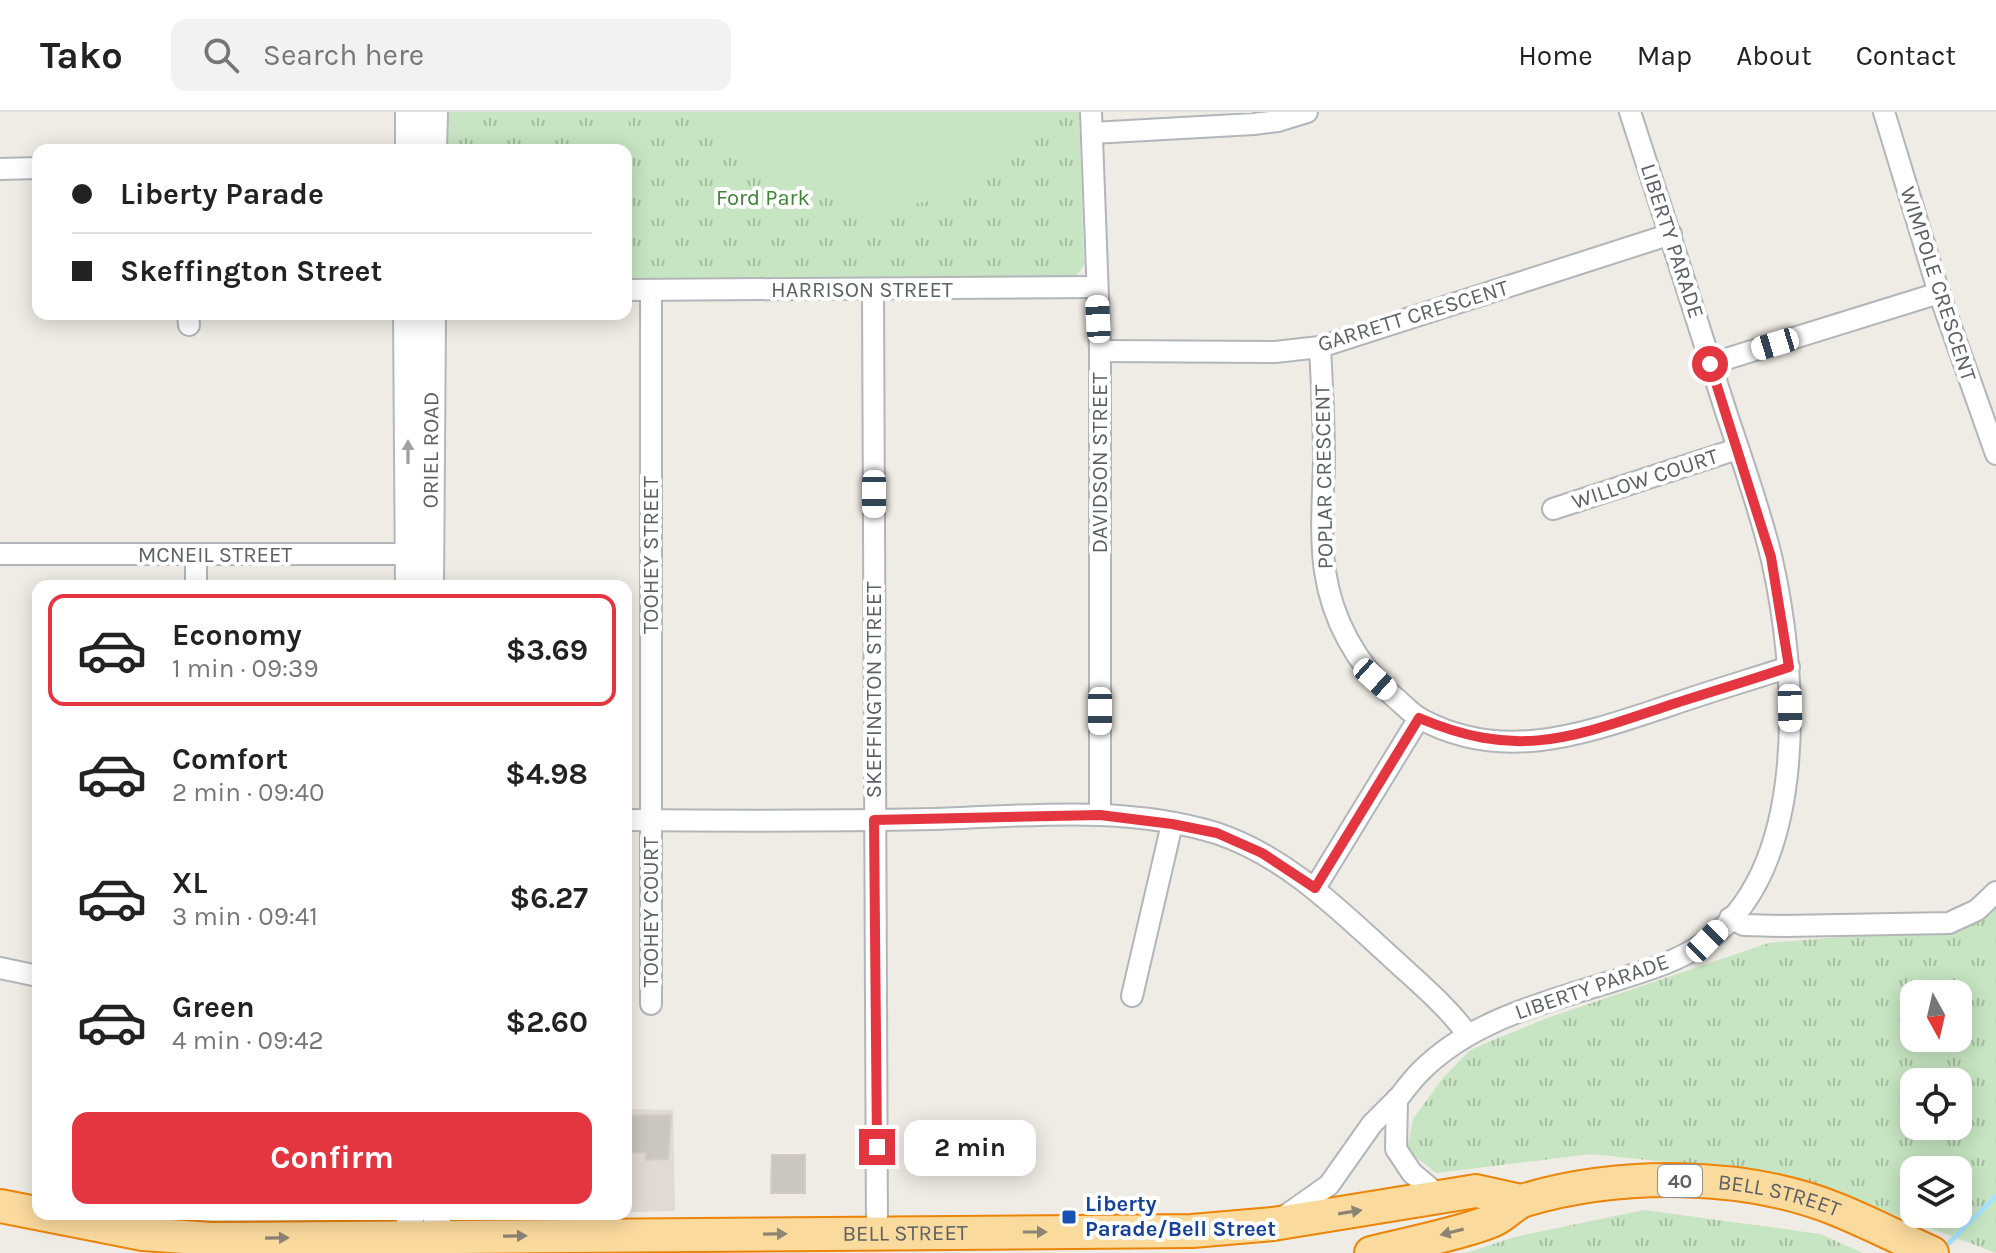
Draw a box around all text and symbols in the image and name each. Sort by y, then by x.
search box [171,19,731,91]
text: Tako [40,33,123,78]
icon: search [199,33,243,77]
text: Search here [263,37,424,73]
text: Home [1518,39,1593,72]
text: Map [1637,39,1692,72]
text: About [1736,39,1812,72]
text: Contact [1856,39,1956,72]
street label: LIBERTY PARADE [1635,160,1709,322]
text: Liberty Parade [120,176,324,212]
street label: WIMPOLE CRESCENT [1894,183,1982,385]
park label: Ford Park [716,185,810,211]
text: Skeffington Street [120,253,382,289]
street label: GARRETT CRESCENT [1315,275,1511,357]
street label: HARRISON STREET [771,277,953,303]
car [1085,294,1111,344]
car [1749,326,1801,362]
route start [1692,346,1728,382]
street label: DAVIDSON STREET [1087,373,1113,553]
street label: POPLAR CRESCENT [1309,384,1339,570]
street label: ORIEL ROAD [418,392,444,508]
one-way arrow [402,439,414,464]
street label: WILLOW COURT [1569,443,1721,515]
car [862,470,886,518]
street label: TOOHEY STREET [638,476,664,634]
street label: MCNEIL STREET [138,542,292,568]
street label: SKEFFINGTON STREET [861,582,887,798]
icon: car [76,614,148,686]
text: Economy [172,617,302,653]
text: $3.69 [506,632,588,668]
text: 1 min · 09:39 [172,653,318,684]
car [1349,654,1401,704]
car [1778,684,1802,732]
car [1088,687,1112,735]
icon: car [76,738,148,810]
text: Comfort [172,741,288,777]
text: $4.98 [505,756,588,792]
text: 2 min · 09:40 [172,777,324,808]
street label: TOOHEY COURT [638,837,664,987]
icon: car [76,862,148,934]
text: XL [172,865,207,901]
text: $6.27 [510,880,588,916]
text: 3 min · 09:41 [172,901,318,932]
car [1682,916,1732,966]
street label: LIBERTY PARADE [1512,948,1672,1026]
north arrow [1900,980,1972,1052]
map controls [1900,980,1972,1228]
icon: car [76,986,148,1058]
text: Green [172,989,255,1025]
text: $2.60 [506,1004,588,1040]
text: 4 min · 09:42 [172,1025,324,1056]
button: locate [1900,1068,1972,1140]
button: Confirm [72,1112,592,1204]
callout: 2 min [905,1119,1037,1175]
route end [859,1129,895,1165]
text: 2 min [934,1132,1006,1163]
button: layers [1900,1156,1972,1228]
road number: 40 [1658,1165,1702,1197]
street label: BELL STREET [1717,1169,1844,1223]
place label: Liberty Parade/Bell Street [1085,1191,1276,1242]
one-way arrow [1337,1206,1362,1218]
marker: Liberty Parade/Bell Street [1060,1208,1078,1226]
street label: BELL STREET [842,1220,968,1247]
one-way arrow [1023,1226,1048,1238]
one-way arrow [1439,1227,1464,1239]
one-way arrow [763,1228,788,1240]
one-way arrow [503,1230,528,1242]
one-way arrow [265,1232,290,1245]

